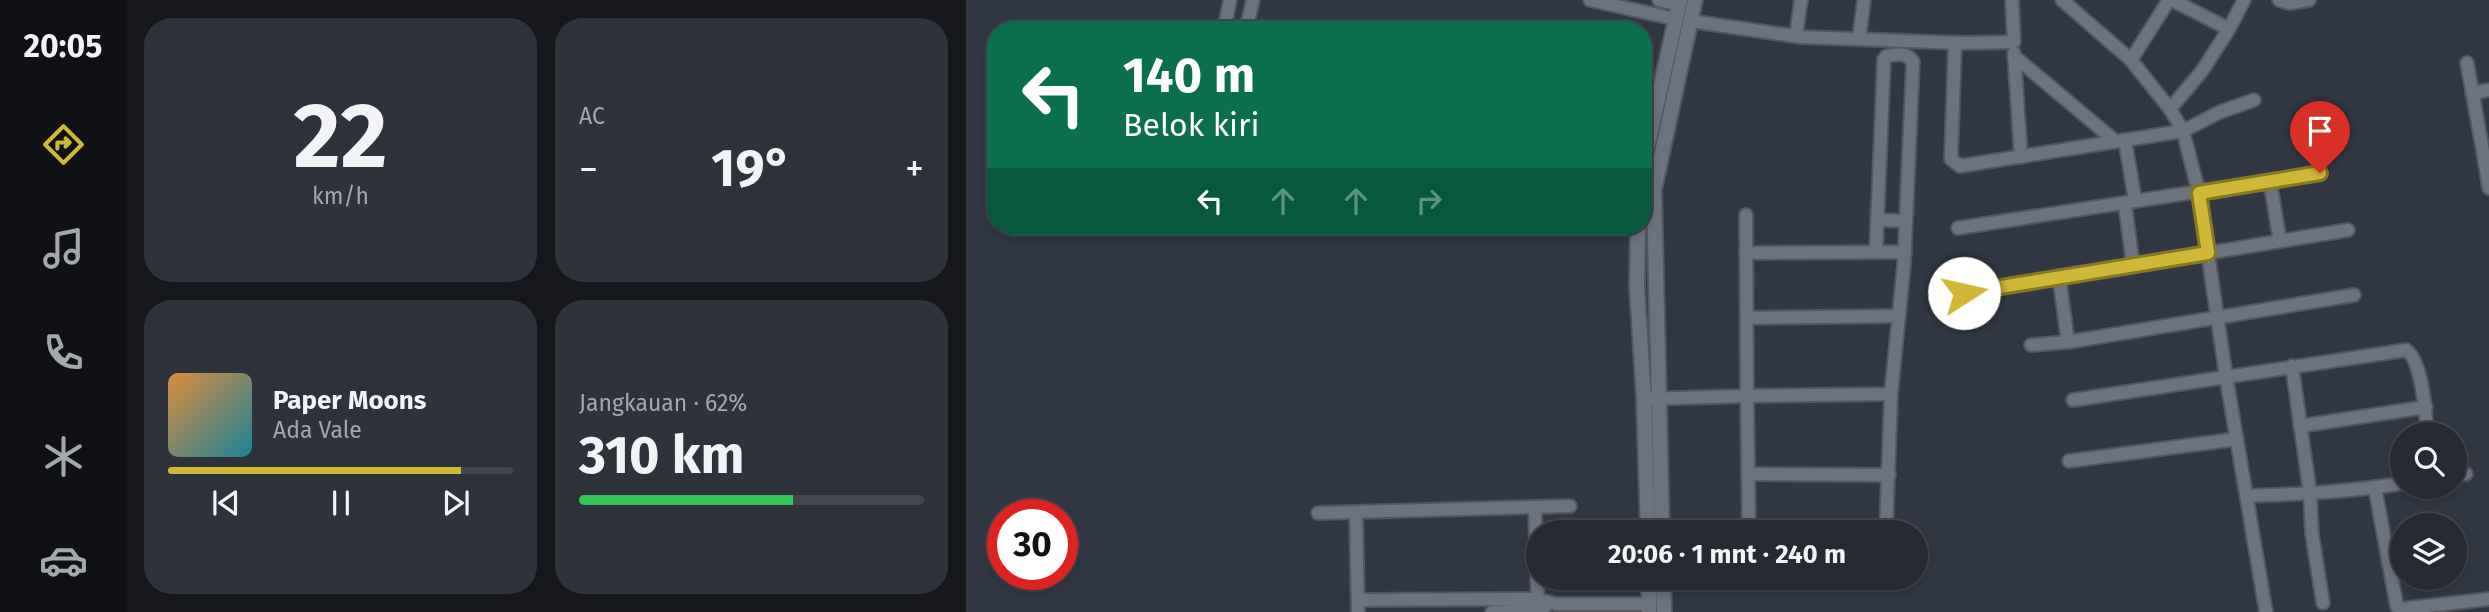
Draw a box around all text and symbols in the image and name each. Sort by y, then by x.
text: 20:05 [24,27,102,65]
text: 140 m [1123,46,1255,105]
icon: left [1008,49,1099,140]
text: 22 [293,82,388,191]
pin [2290,101,2350,173]
text: AC [579,102,605,130]
text: Belok kiri [1123,106,1259,144]
icon: arrive [2301,112,2339,150]
icon: directions [39,120,88,169]
text: 19° [711,137,792,200]
text: − [579,146,598,192]
text: + [905,146,924,192]
text: km/h [312,182,369,210]
icon: left [1191,182,1229,220]
icon: ahead [1264,182,1302,220]
icon: ahead [1337,182,1375,220]
icon: right [1410,182,1448,220]
icon: music [39,224,88,273]
position arrow [1927,256,2001,330]
icon: phone [39,328,88,377]
text: Paper Moons [273,385,426,416]
text: Jangkauan · 62% [579,389,747,417]
text: Ada Vale [273,416,362,444]
map controls [2390,422,2467,590]
button: search [2390,422,2467,499]
text: 310 km [579,424,744,487]
icon: climate [39,432,88,481]
icon: previous [207,484,245,522]
icon: pause [322,484,360,522]
icon: next [437,484,475,522]
speed limit sign: 30 [987,499,1078,590]
button: layers [2390,513,2467,590]
icon: car [39,536,88,585]
text: 20:06 · 1 mnt · 240 m [1608,539,1846,570]

